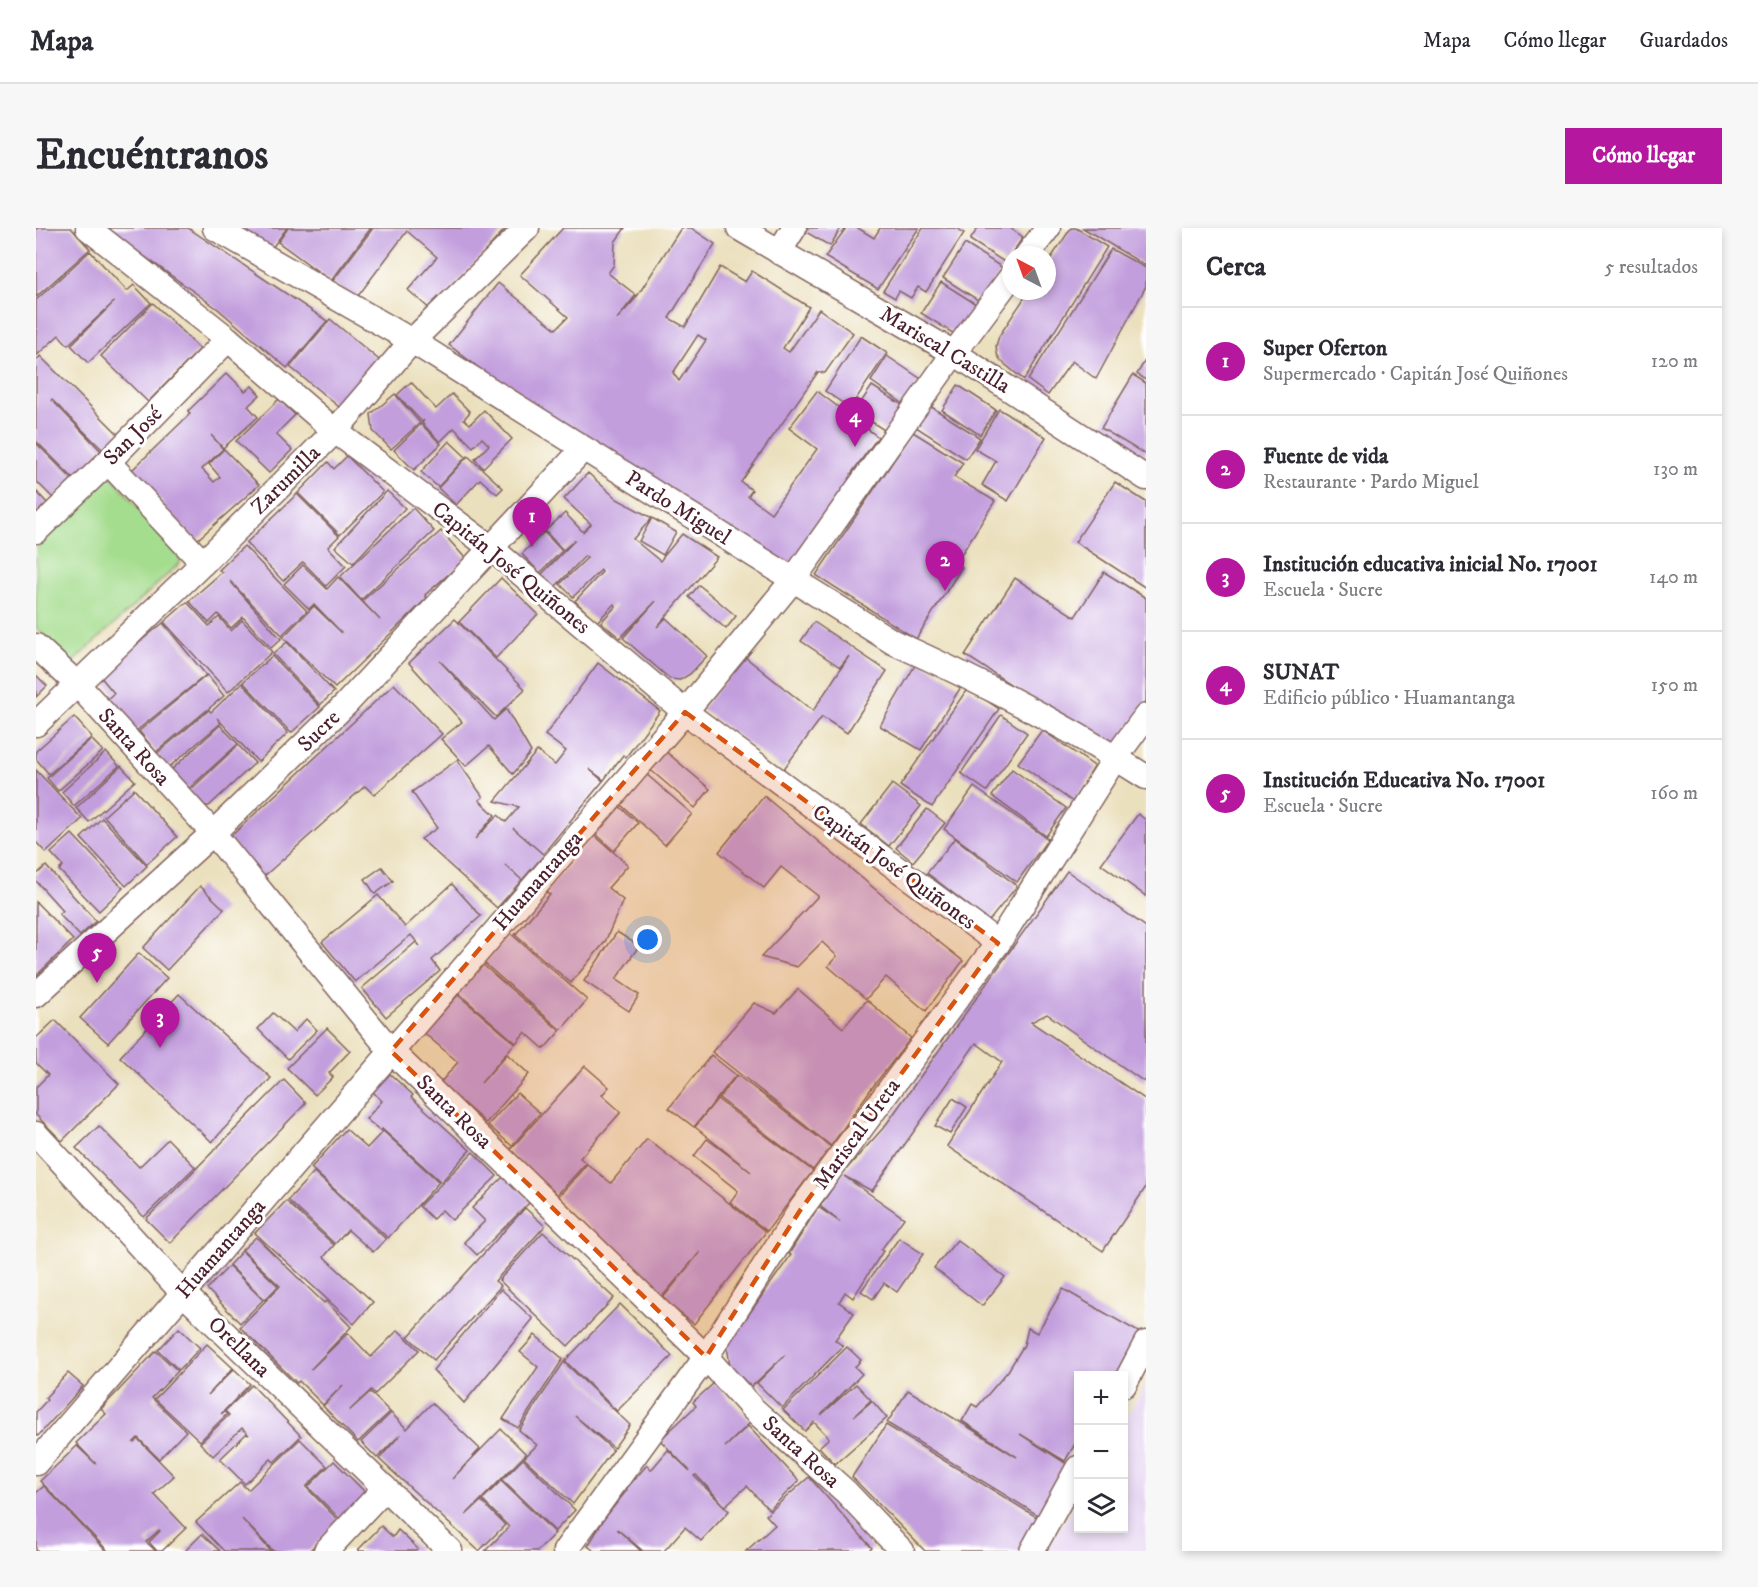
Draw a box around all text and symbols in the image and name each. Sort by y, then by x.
text: Mapa [30,24,93,59]
text: Mapa [1423,28,1471,54]
text: Cómo llegar [1504,28,1606,54]
text: Guardados [1639,28,1728,54]
button: Cómo llegar [1565,128,1722,184]
text: Encuéntranos [36,130,268,182]
north arrow [1002,246,1056,300]
text: Cerca [1206,251,1266,284]
text: 5 resultados [1604,255,1698,280]
street label: Mariscal Castilla [875,300,1016,400]
text: Super Oferton [1263,335,1387,362]
text: 1 [1222,349,1229,374]
text: 120 m [1651,349,1698,374]
text: Supermercado · Capitán José Quiñones [1263,362,1568,387]
pin: 4 [836,398,874,447]
street label: San José [98,401,168,471]
street label: Zarumilla [246,439,327,520]
text: Fuente de vida [1263,443,1388,470]
text: 2 [1221,457,1230,482]
text: 130 m [1653,457,1698,482]
street label: Pardo Miguel [620,465,736,551]
text: Restaurante · Pardo Miguel [1263,470,1479,495]
street label: Capitán José Quiñones [426,496,596,640]
pin: 1 [512,498,552,547]
pin: 2 [926,542,964,591]
text: Institución educativa inicial No. 17001 [1263,551,1597,578]
text: 3 [1222,565,1229,590]
text: 140 m [1649,565,1698,590]
text: Escuela · Sucre [1263,578,1383,603]
text: SUNAT [1263,659,1339,686]
text: 4 [1220,673,1231,698]
text: 150 m [1651,673,1698,698]
text: Edificio público · Huamantanga [1263,686,1515,711]
street label: Santa Rosa [92,703,176,792]
street label: Sucre [292,704,346,758]
text: Institución Educativa No. 17001 [1263,767,1545,794]
text: 5 [1221,781,1230,806]
text: 160 m [1650,781,1698,806]
text: Escuela · Sucre [1263,794,1383,819]
street label: Capitán José Quiñones [807,798,981,936]
street label: Huamantanga [487,825,589,936]
your location [633,925,662,954]
pin: 5 [78,934,116,983]
pin: 3 [140,998,180,1048]
street label: Santa Rosa [410,1069,498,1155]
street label: Mariscal Ureta [808,1073,907,1195]
street label: Huamantanga [170,1193,272,1304]
street label: Orellana [202,1311,276,1384]
map controls [1074,1371,1128,1533]
button: + [1074,1371,1128,1425]
street label: Santa Rosa [757,1410,846,1494]
button: − [1074,1425,1128,1479]
button: layers [1074,1479,1128,1533]

